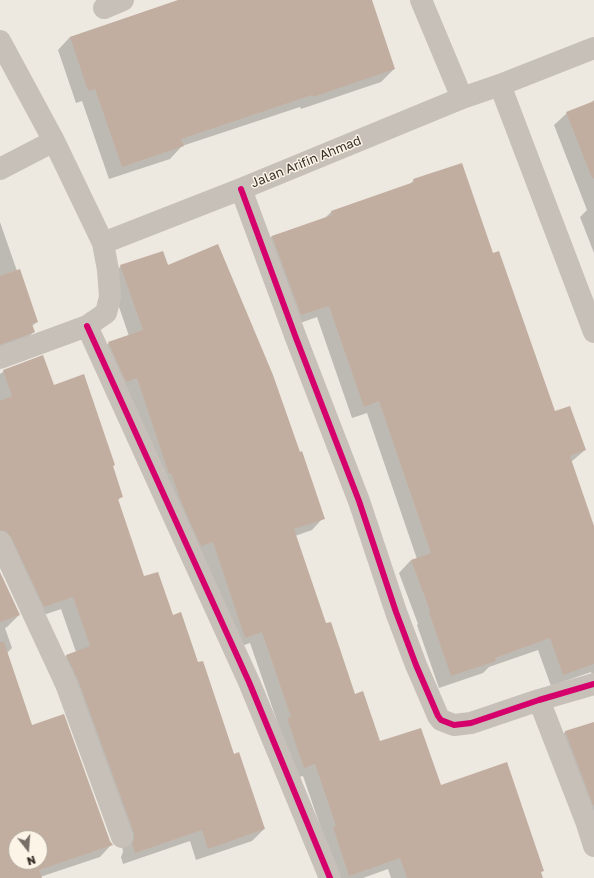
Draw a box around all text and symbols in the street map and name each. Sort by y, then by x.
street label: Jalan Arifin Ahmad [249,133,363,191]
north arrow [8,830,48,870]
text: N [25,854,37,868]

